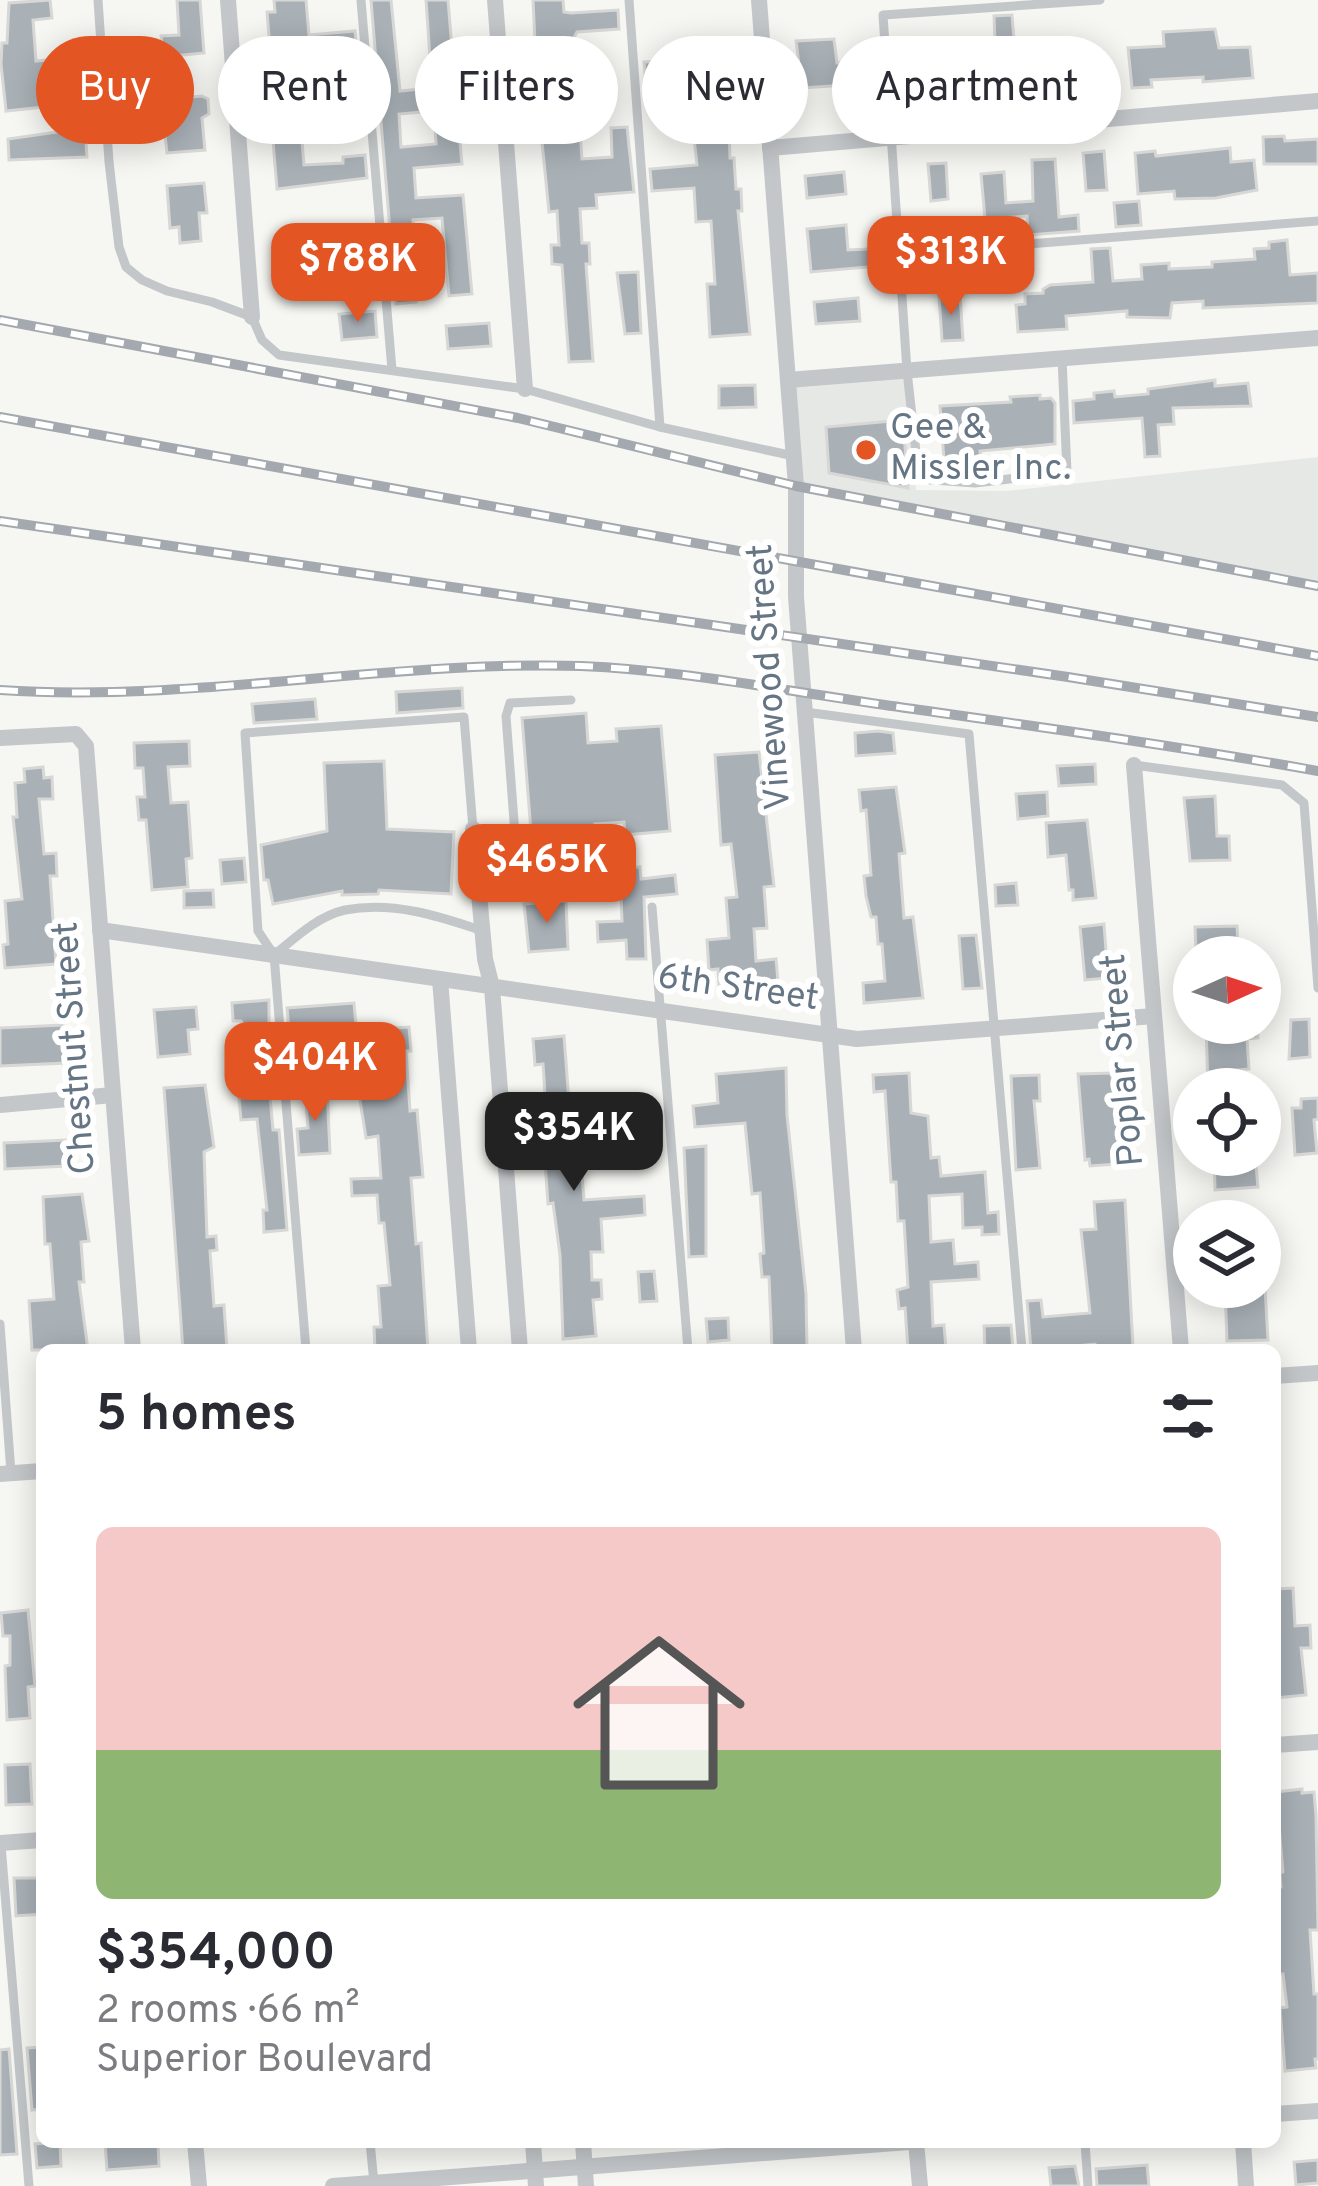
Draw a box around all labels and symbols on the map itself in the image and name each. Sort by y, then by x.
pin: $313K [867,216,1035,318]
pin: $788K [274,223,442,325]
place label: Gee & Missler Inc. [890,406,1071,493]
marker: Gee & Missler Inc. [853,437,879,463]
street label: Vinewood Street [739,542,803,812]
pin: $465K [463,824,631,926]
street label: Chestnut Street [44,920,108,1176]
north arrow [1173,936,1281,1044]
street label: Poplar Street [1092,952,1156,1168]
street label: 6th Street [654,955,822,1023]
pin: $404K [231,1022,399,1124]
pin: $354K [490,1092,658,1194]

